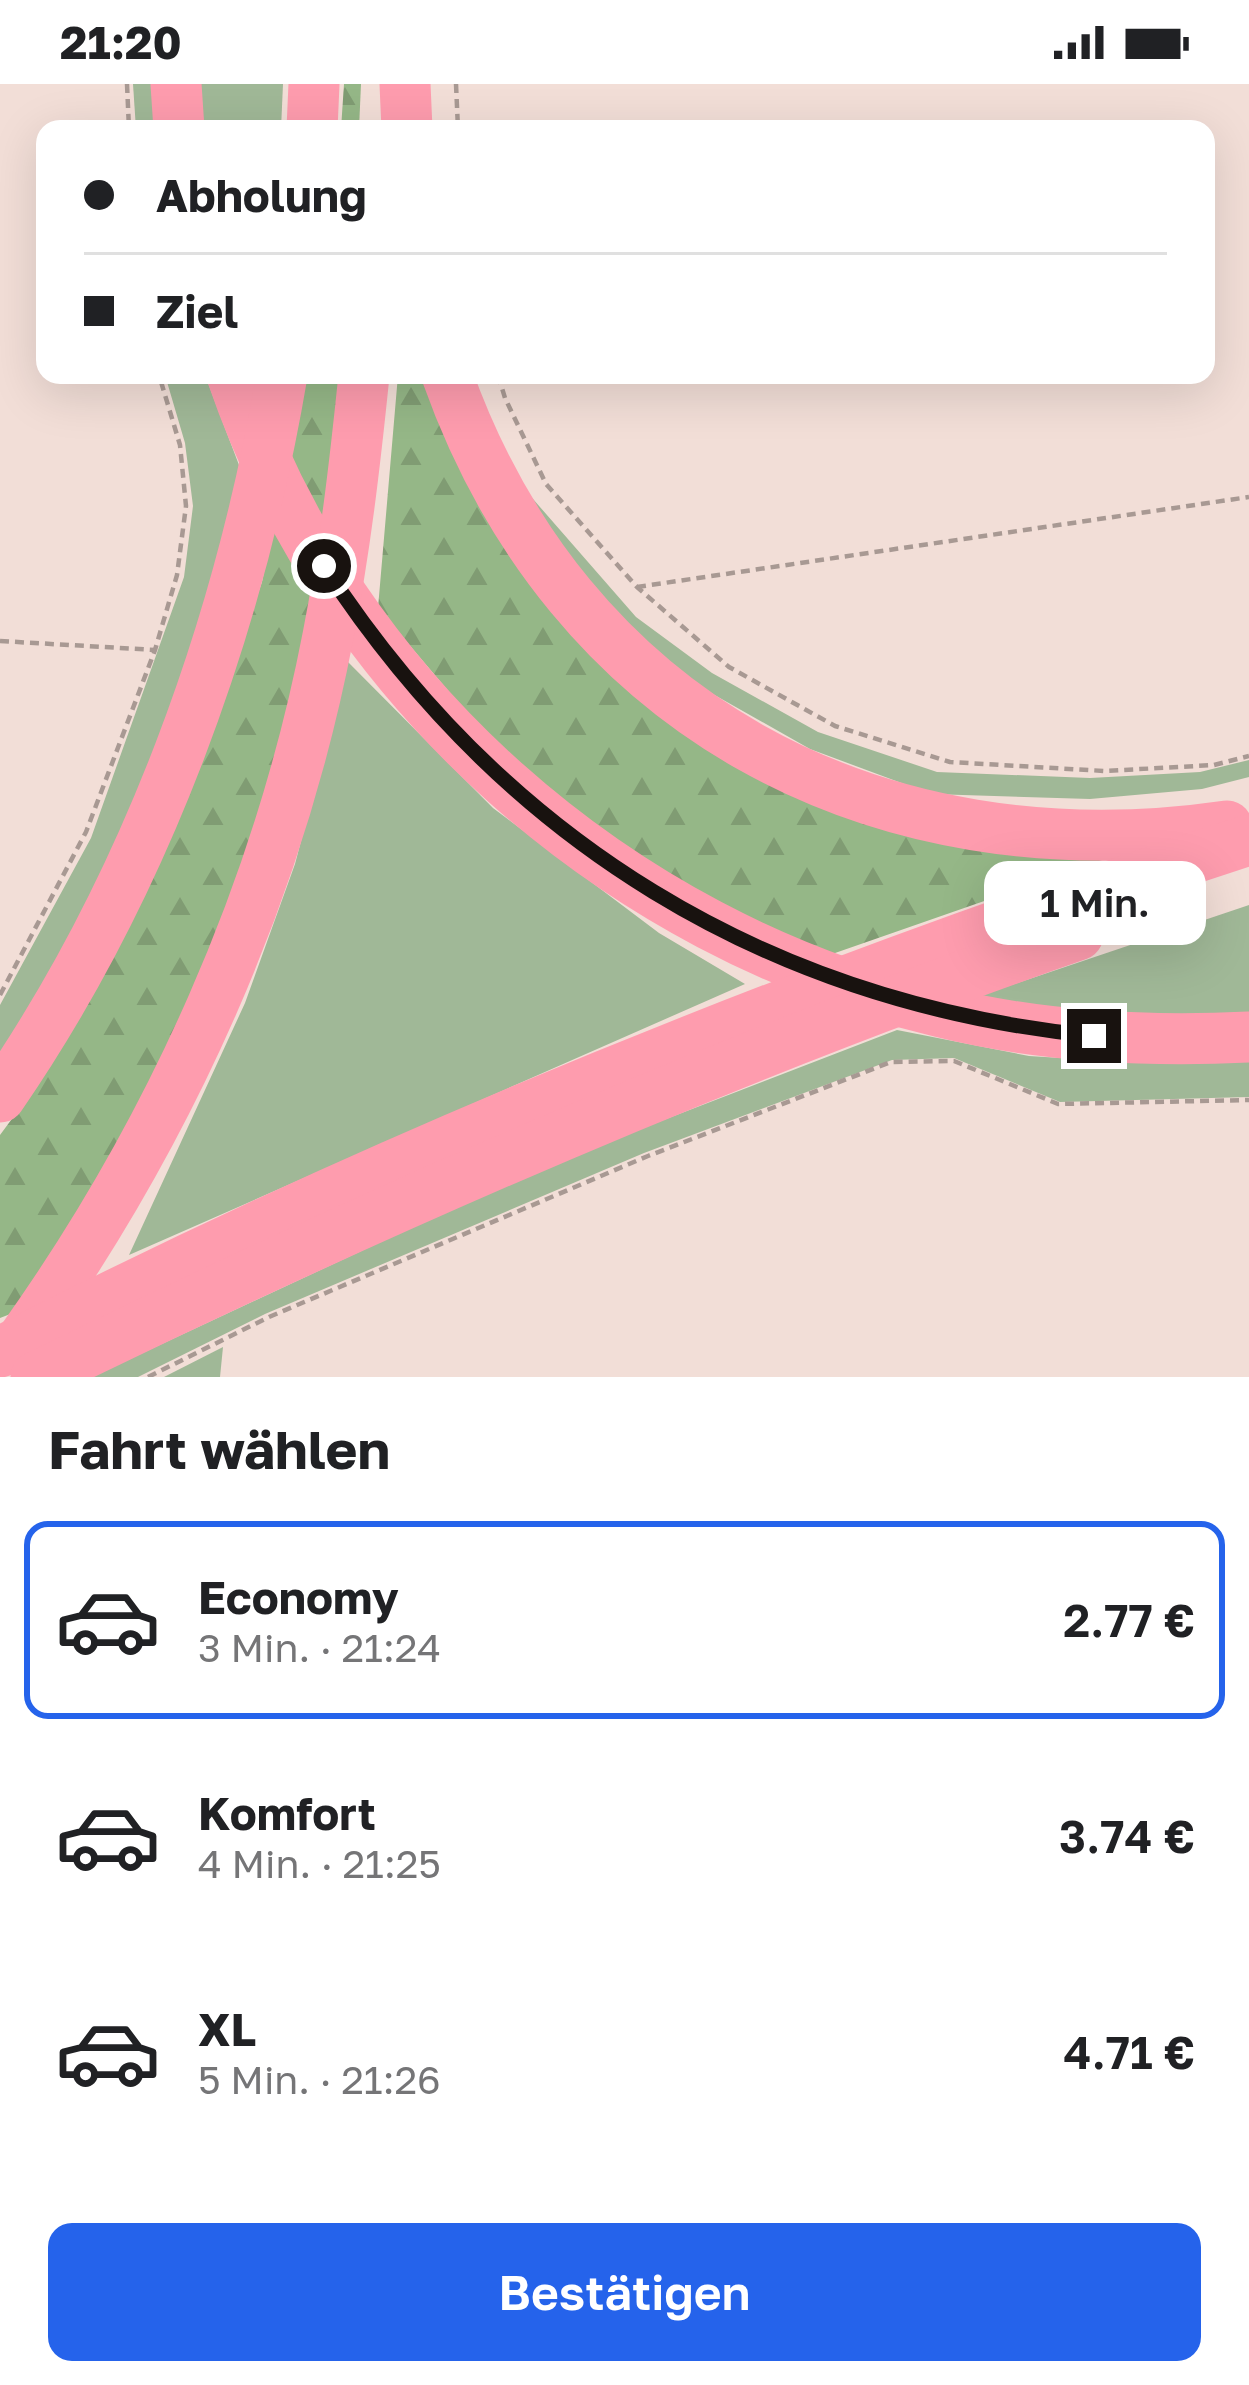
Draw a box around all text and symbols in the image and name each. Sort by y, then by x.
text: 21:20 [60,15,182,69]
text: Abholung [156,168,367,222]
text: Ziel [156,284,238,338]
route start [297,539,351,593]
callout: 1 Min. [983,862,1205,946]
text: 1 Min. [1040,879,1150,926]
route end [1067,1009,1121,1063]
text: Fahrt wählen [48,1416,390,1481]
icon: car [54,1566,162,1674]
text: Economy [198,1570,399,1624]
text: 2.77 € [1063,1593,1195,1647]
text: 3 Min. · 21:24 [198,1624,441,1671]
icon: car [54,1782,162,1890]
text: Komfort [198,1786,376,1840]
text: 3.74 € [1059,1809,1195,1863]
text: 4 Min. · 21:25 [198,1840,441,1887]
icon: car [54,1998,162,2106]
text: XL [198,2002,256,2056]
text: 4.71 € [1064,2025,1195,2079]
text: 5 Min. · 21:26 [198,2056,441,2103]
button: Bestätigen [48,2223,1201,2361]

